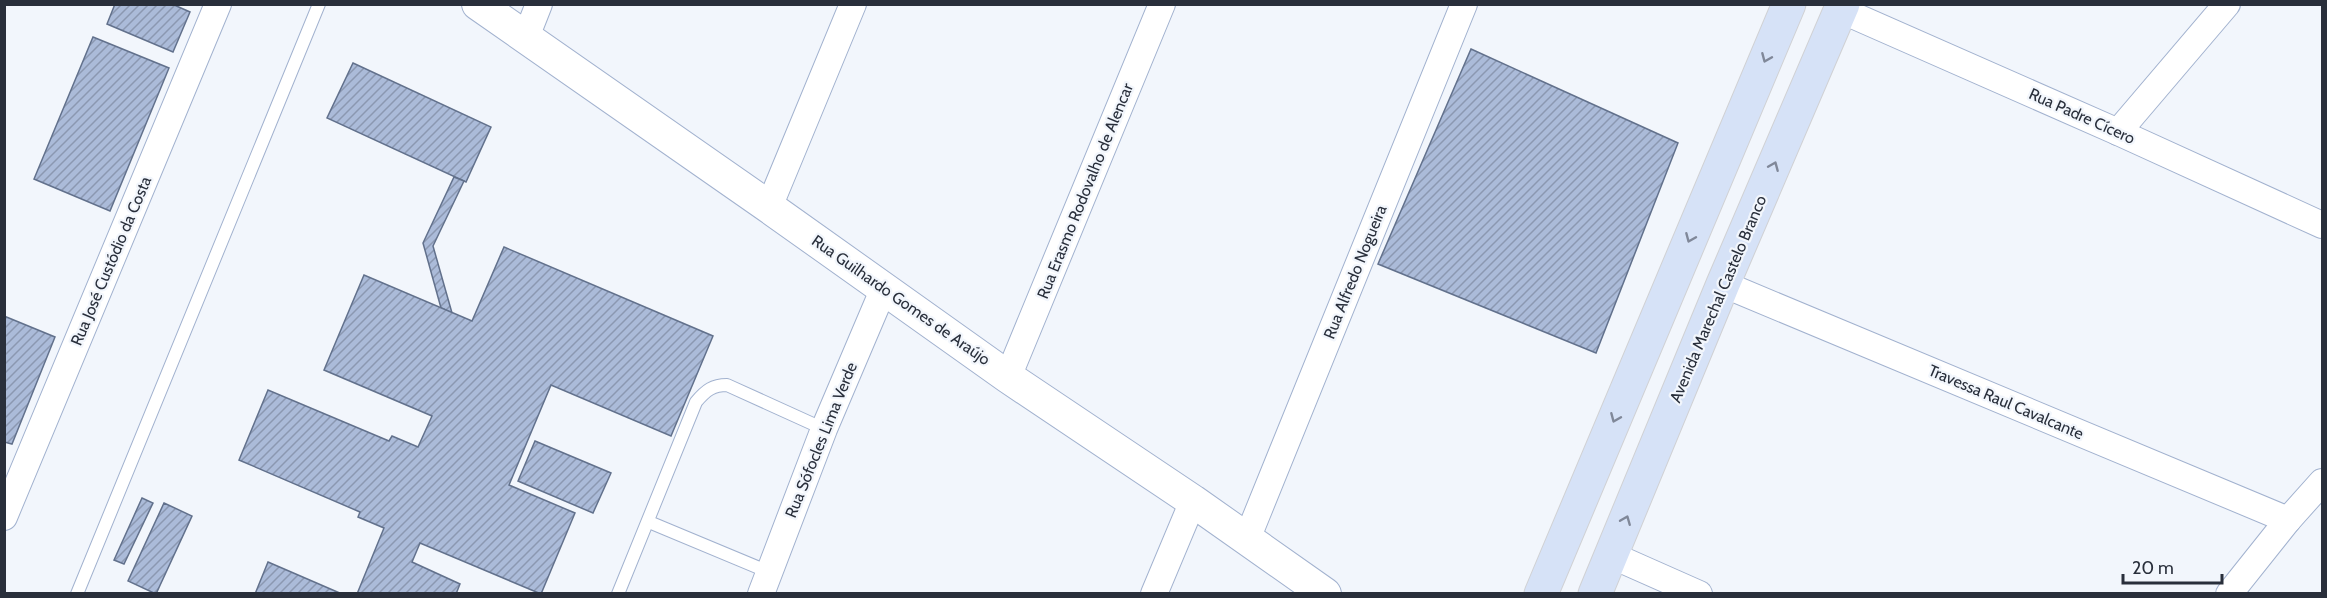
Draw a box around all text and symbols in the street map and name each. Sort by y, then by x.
one-way arrow [1761,52,1773,63]
street label: Rua Erasmo Rodovalho de Alencar [1033,80,1137,302]
street label: Rua Padre Cícero [2026,84,2138,148]
one-way arrow [1767,161,1779,172]
street label: Rua José Custódio da Costa [67,173,155,348]
street label: Avenida Marechal Castelo Branco [1666,192,1770,405]
street label: Rua Alfredo Nogueira [1319,202,1391,342]
street label: Rua Guilhardo Gomes de Araújo [808,231,994,369]
one-way arrow [1686,232,1698,243]
street label: Rua Sófocles Lima Verde [781,359,861,521]
street label: Travessa Raul Cavalcante [1926,361,2086,443]
one-way arrow [1610,412,1622,423]
one-way arrow [1619,516,1631,527]
scale bar [2123,547,2222,585]
text: 20 m [2132,557,2174,579]

